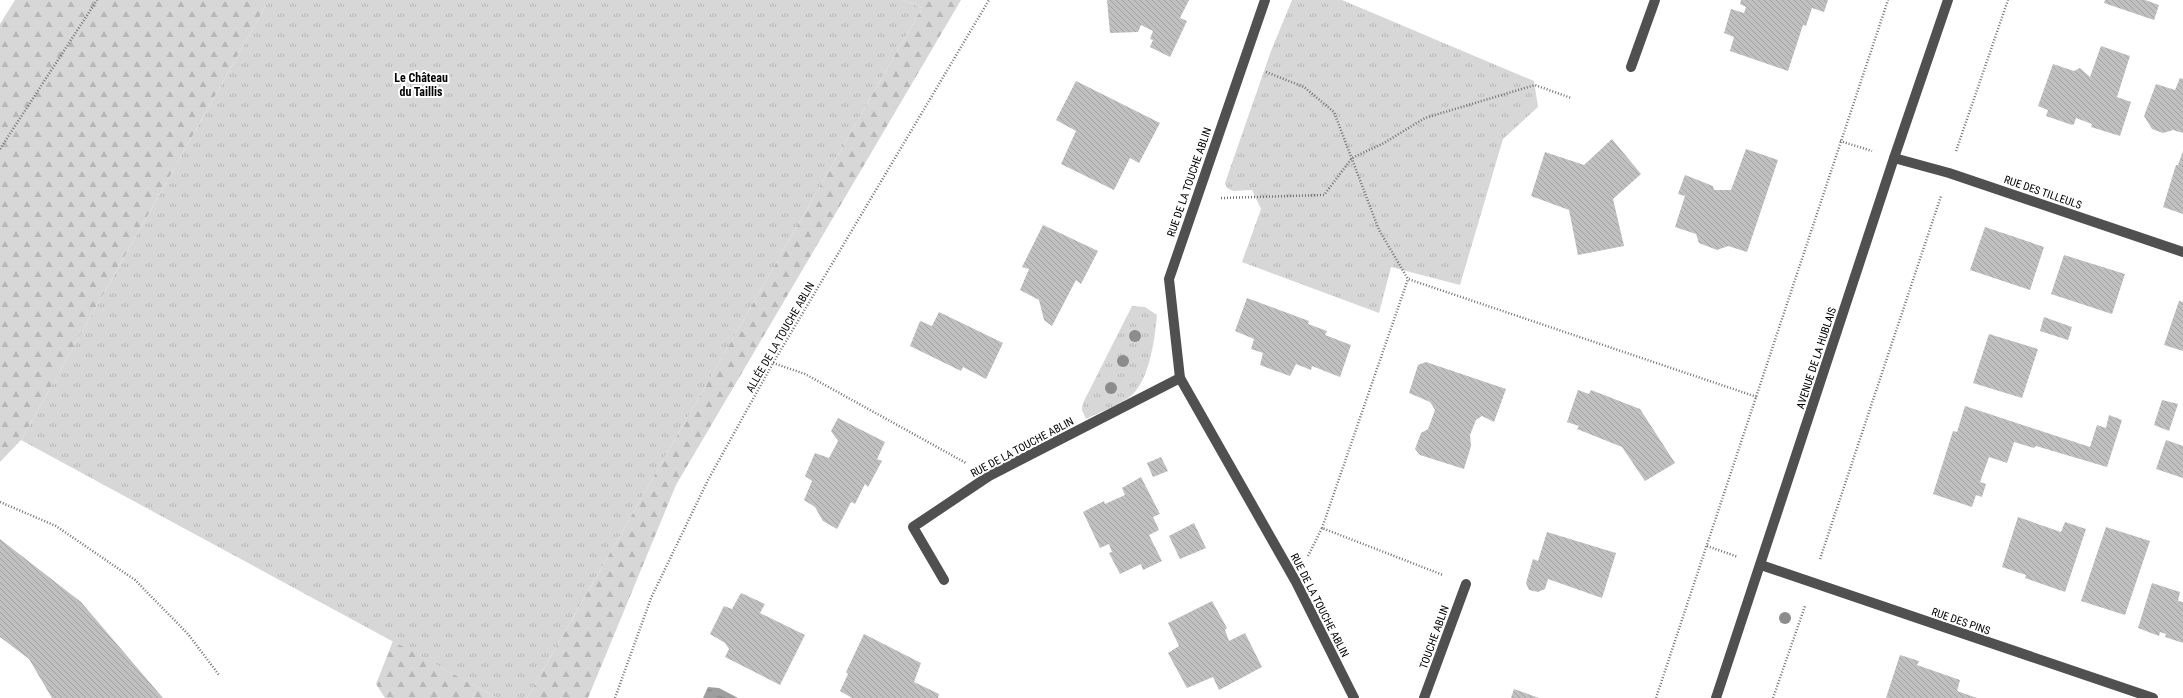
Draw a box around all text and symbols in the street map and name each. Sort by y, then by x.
district label: Le Château du Taillis [394,71,448,99]
street label: RUE DE LA TOUCHE ABLIN [1165,126,1214,239]
street label: RUE DES TILLEULS [2002,173,2084,212]
street label: ALLÉE DE LA TOUCHE ABLIN [744,280,817,395]
street label: AVENUE DE LA HUBLAIS [1794,305,1839,411]
street label: RUE DE LA TOUCHE ABLIN [968,415,1076,480]
street label: RUE DE LA TOUCHE ABLIN [1288,551,1351,659]
street label: TOUCHE ABLIN [1417,604,1452,671]
street label: RUE DES PINS [1930,605,1992,638]

